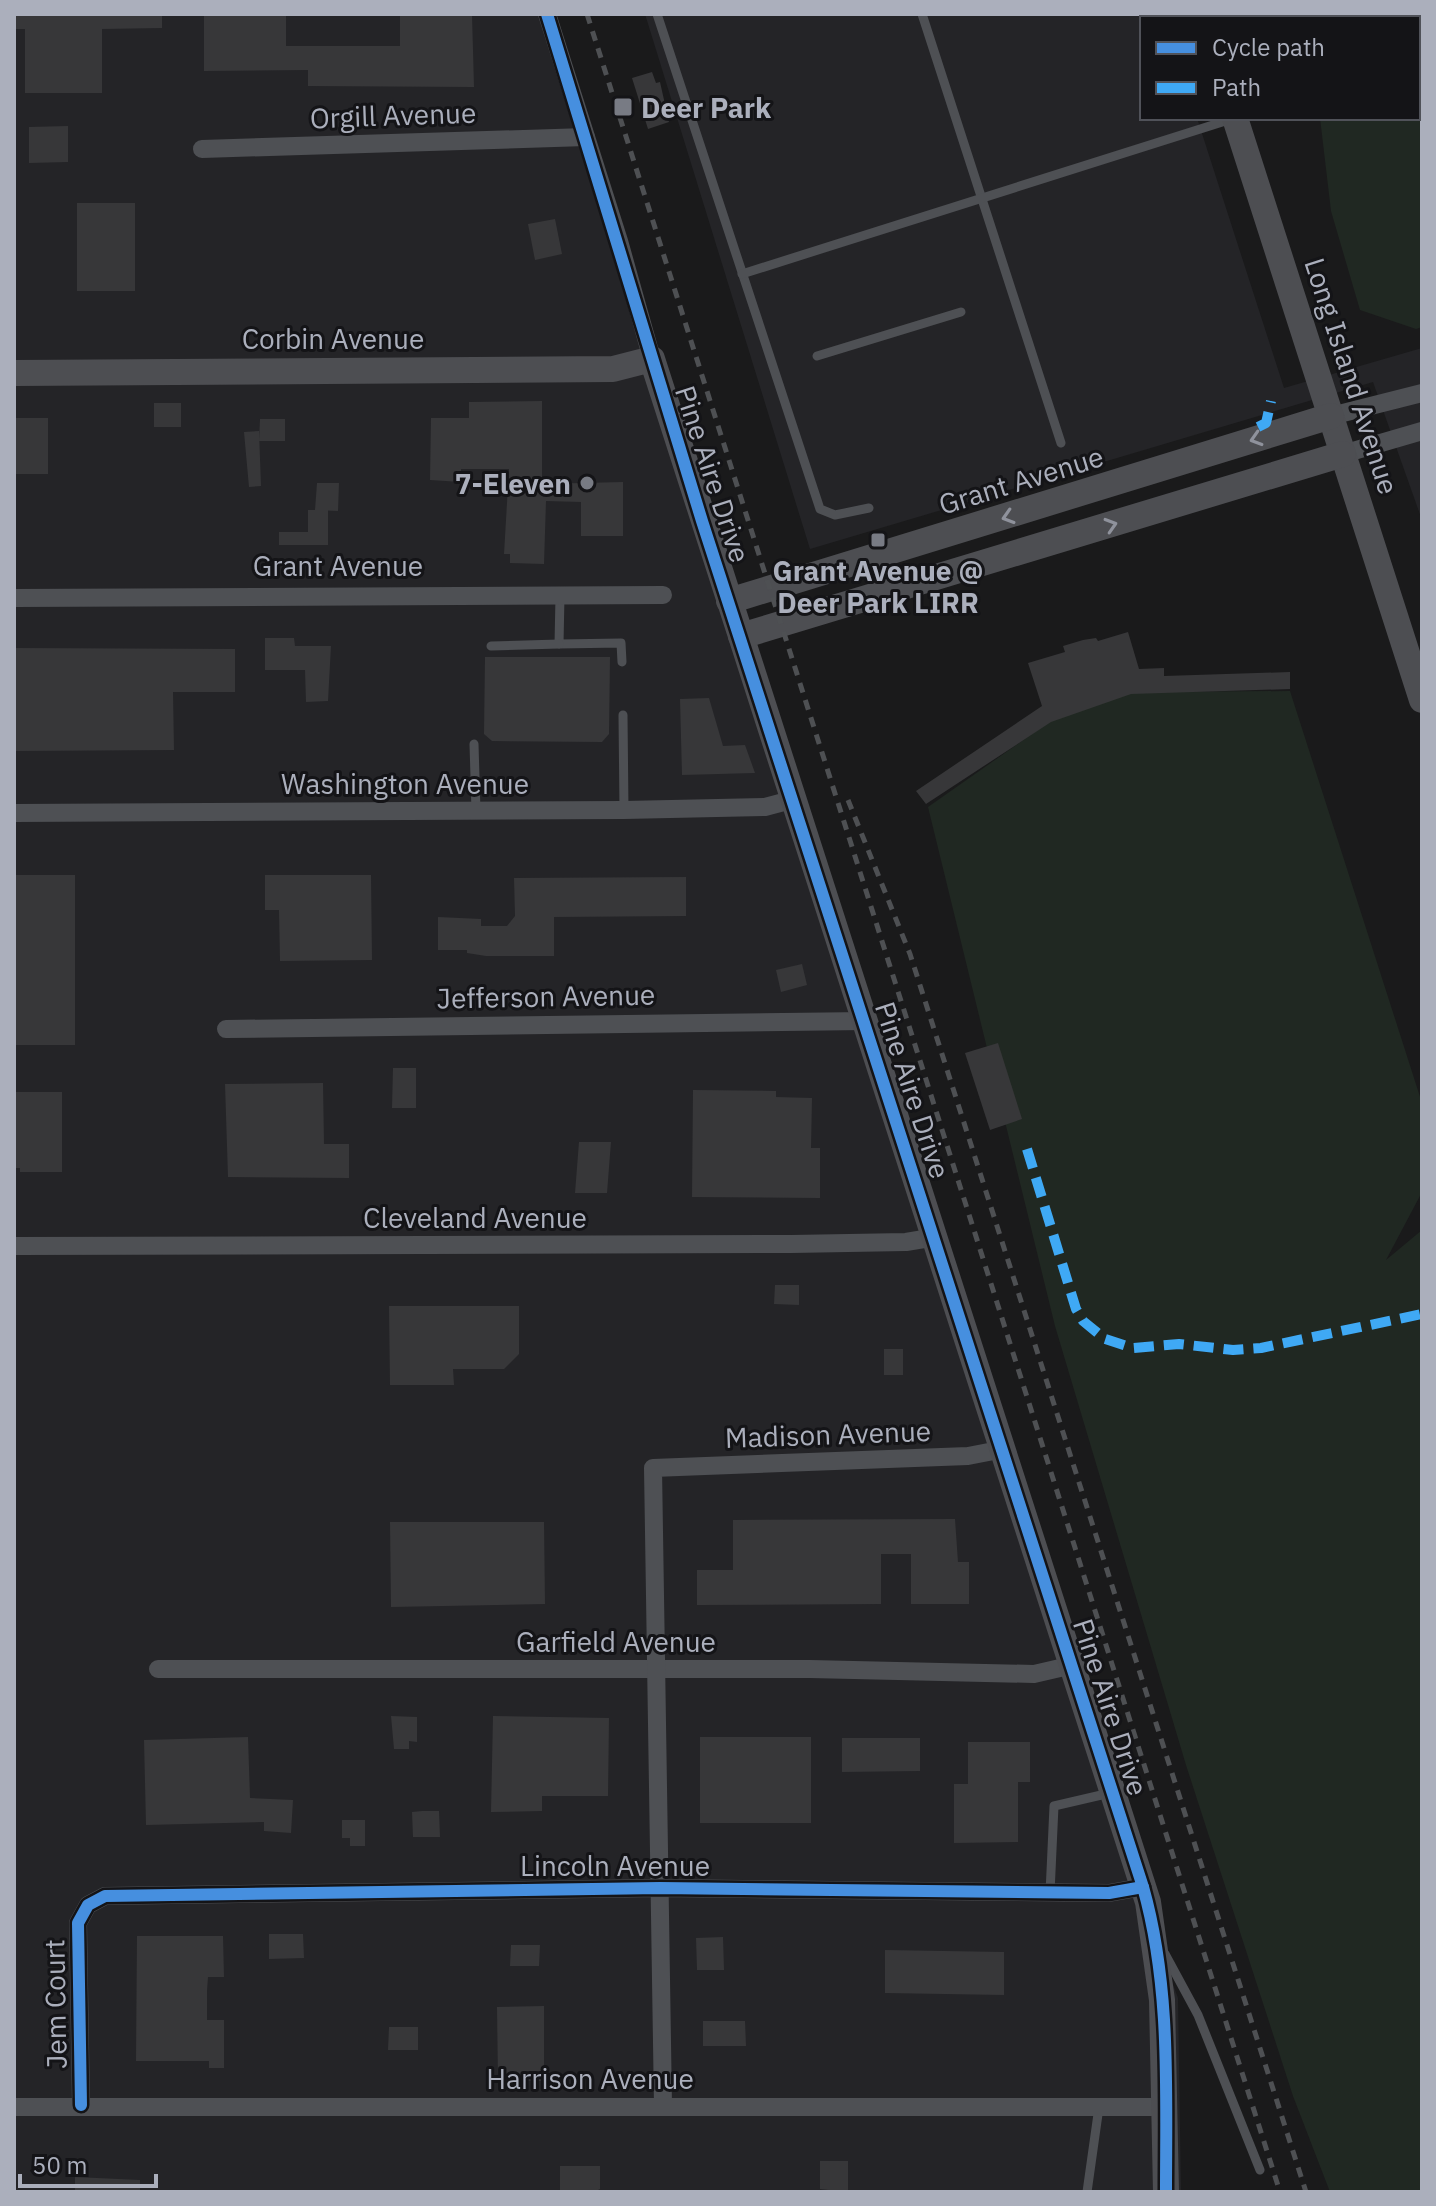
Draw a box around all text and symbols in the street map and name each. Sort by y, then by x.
legend [1140,16,1420,120]
text: Cycle path [1212,31,1325,63]
text: Path [1212,71,1261,103]
place label: Deer Park [641,89,772,126]
street label: Orgill Avenue [309,94,477,136]
marker: Deer Park [612,96,634,118]
street label: Long Island Avenue [1296,253,1408,499]
street label: Corbin Avenue [242,320,424,357]
street label: Pine Aire Drive [667,381,759,567]
one-way arrow [1250,430,1264,446]
street label: Grant Avenue [934,437,1108,523]
place label: 7-Eleven [455,465,571,502]
marker: 7-Eleven [578,474,596,492]
one-way arrow [1002,508,1016,524]
one-way arrow [1103,518,1117,534]
marker: Grant Avenue @ Deer Park LIRR [869,531,887,549]
street label: Grant Avenue [253,547,423,584]
place label: Grant Avenue @ Deer Park LIRR [773,552,983,621]
street label: Washington Avenue [281,765,529,802]
street label: Jefferson Avenue [436,976,656,1016]
street label: Pine Aire Drive [867,997,959,1183]
street label: Cleveland Avenue [363,1199,587,1236]
street label: Madison Avenue [724,1412,932,1456]
street label: Pine Aire Drive [1065,1614,1157,1800]
street label: Garfield Avenue [516,1623,716,1660]
street label: Lincoln Avenue [520,1847,710,1884]
street label: Jem Court [35,1939,75,2069]
street label: Harrison Avenue [486,2060,694,2097]
scale bar [20,2138,156,2188]
text: 50 m [32,2149,87,2181]

